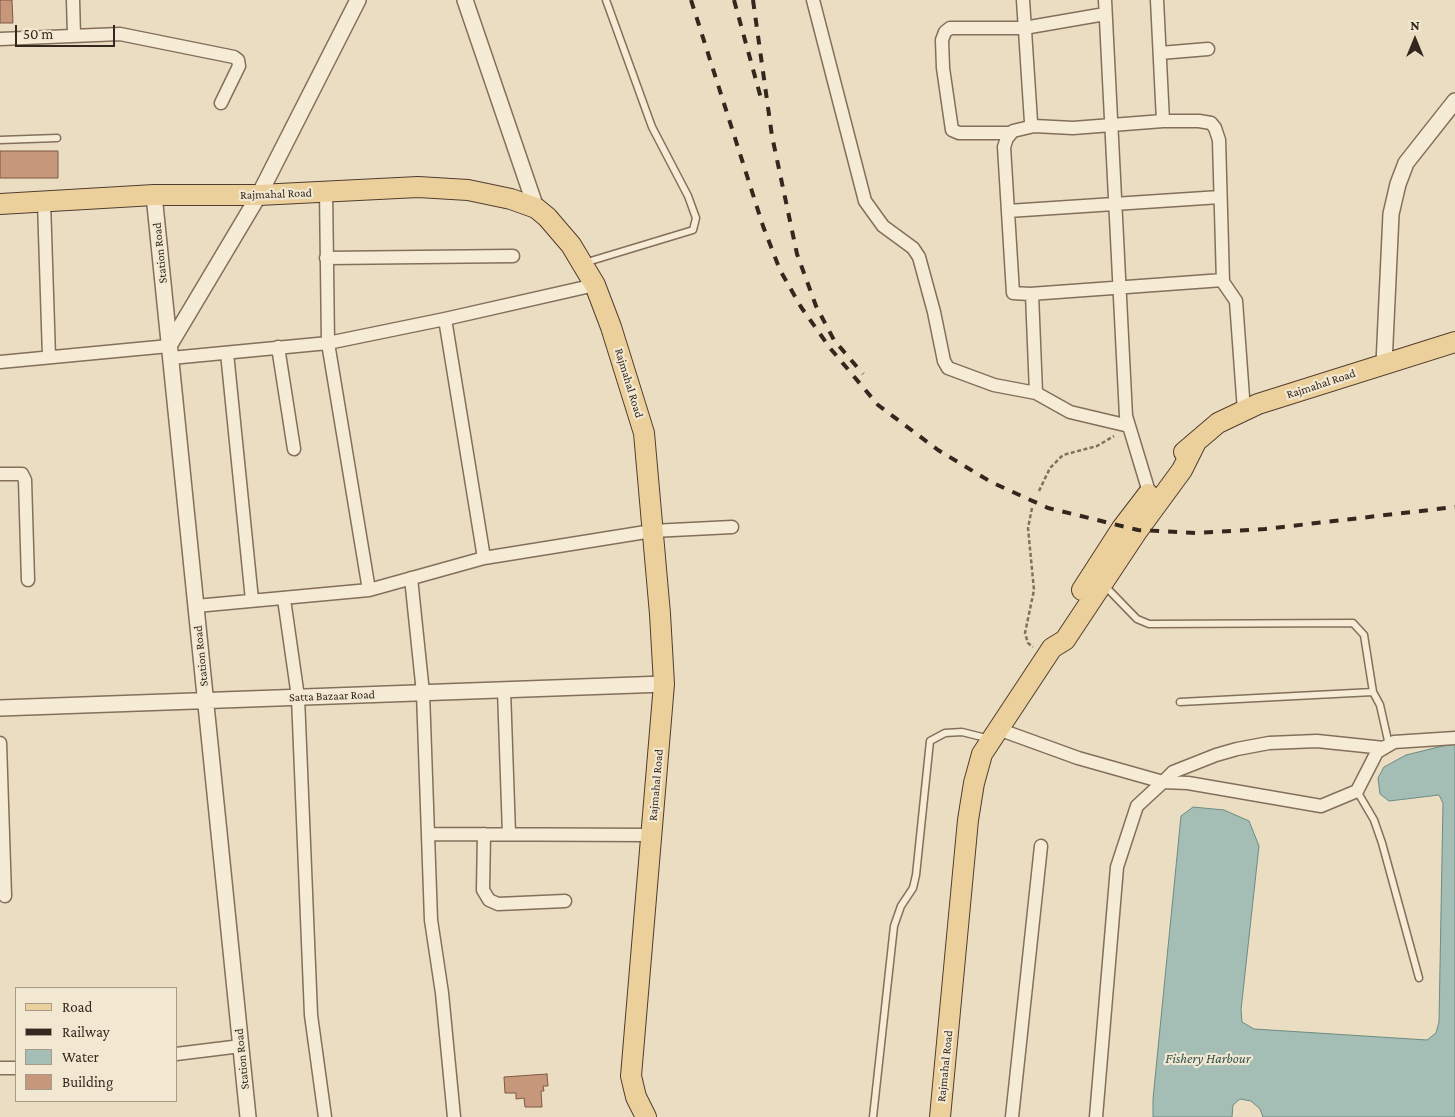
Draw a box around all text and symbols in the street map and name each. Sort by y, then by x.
scale bar [18,15,118,47]
north arrow [1390,15,1440,65]
text: N [1410,17,1420,33]
text: 50 m [23,26,53,42]
street label: Rajmahal Road [240,186,312,202]
street label: Station Road [150,222,170,284]
street label: Rajmahal Road [612,346,646,420]
street label: Rajmahal Road [1285,366,1357,402]
street label: Station Road [191,625,211,687]
street label: Satta Bazaar Road [289,687,375,705]
street label: Rajmahal Road [646,749,666,821]
legend [15,987,178,1102]
text: Road [62,999,92,1015]
text: Railway [62,1024,110,1040]
street label: Station Road [232,1028,252,1090]
street label: Rajmahal Road [934,1029,956,1103]
text: Water [62,1049,99,1065]
water label: Fishery Harbour [1165,1051,1251,1067]
text: Building [62,1074,113,1090]

